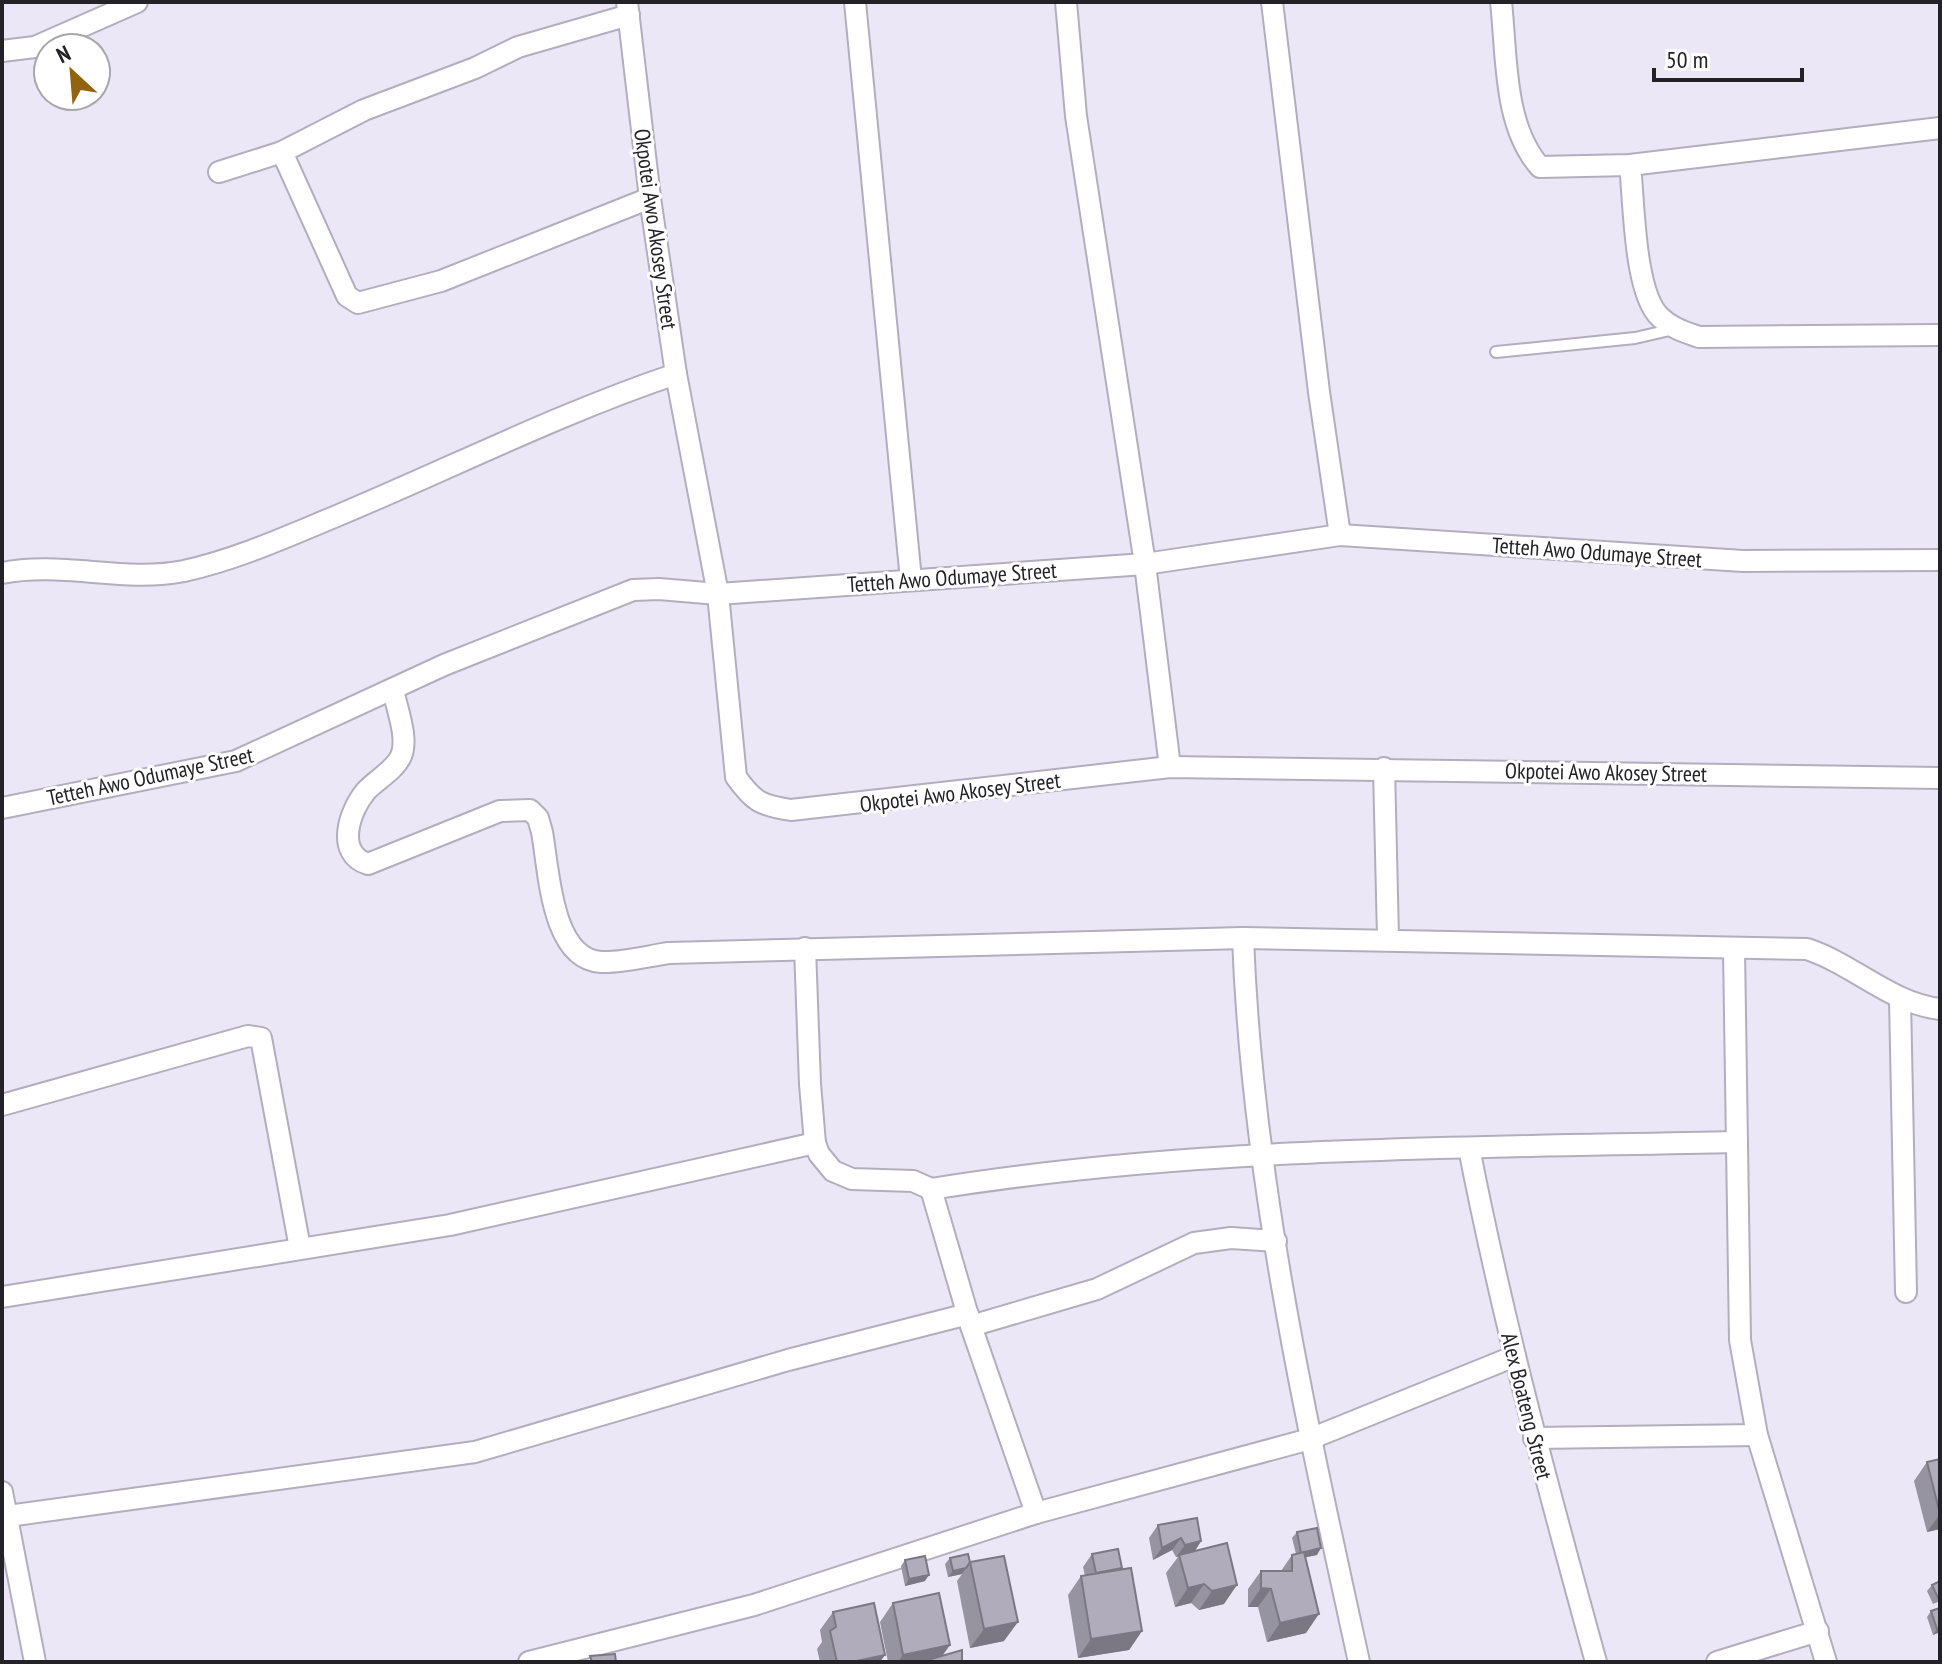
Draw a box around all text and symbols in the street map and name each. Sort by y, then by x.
north arrow [32,32,112,112]
scale bar [1654,32,1802,82]
text: N [52,39,75,69]
text: 50 m [1666,44,1708,75]
street label: Okpotei Awo Akosey Street [628,127,684,331]
street label: Tetteh Awo Odumaye Street [1491,531,1703,573]
street label: Tetteh Awo Odumaye Street [846,556,1058,598]
street label: Tetteh Awo Odumaye Street [44,740,256,812]
street label: Okpotei Awo Akosey Street [1505,756,1707,788]
street label: Okpotei Awo Akosey Street [858,766,1062,818]
street label: Alex Boateng Street [1495,1330,1559,1482]

